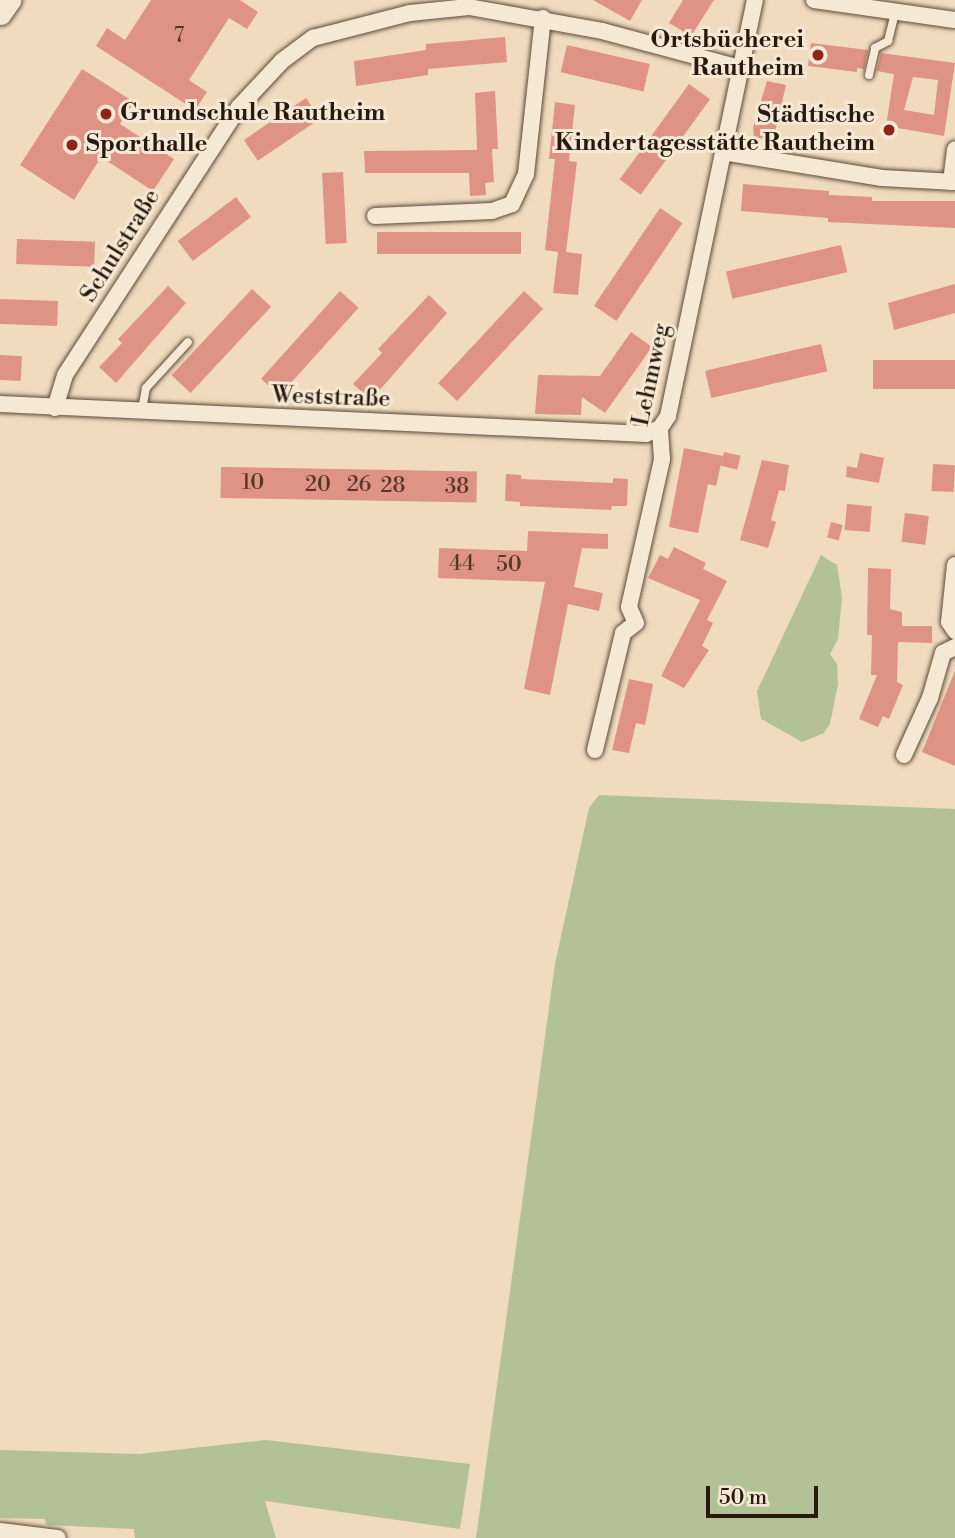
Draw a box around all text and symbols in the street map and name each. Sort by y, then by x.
house number: 7 [174,23,184,49]
place label: Ortsbücherei Rautheim [650,27,804,83]
marker: Ortsbücherei Rautheim [810,47,826,63]
place label: Grundschule Rautheim [120,100,385,128]
place label: Städtische Kindertagesstätte Rautheim [555,102,875,158]
marker: Grundschule Rautheim [98,106,114,122]
marker: Städtische Kindertagesstätte Rautheim [881,122,897,138]
place label: Sporthalle [86,131,207,159]
marker: Sporthalle [64,137,80,153]
street label: Schulstraße [75,184,167,308]
street label: Lehmweg [627,321,677,429]
street label: Weststraße [271,382,391,414]
house number: 10 [242,470,264,496]
house number: 20 [305,472,331,498]
house number: 26 [347,472,371,498]
house number: 28 [381,473,405,499]
house number: 38 [445,474,469,500]
house number: 44 [449,551,475,577]
house number: 50 [496,552,522,578]
scale bar [710,1472,822,1516]
text: 50 m [719,1485,767,1511]

